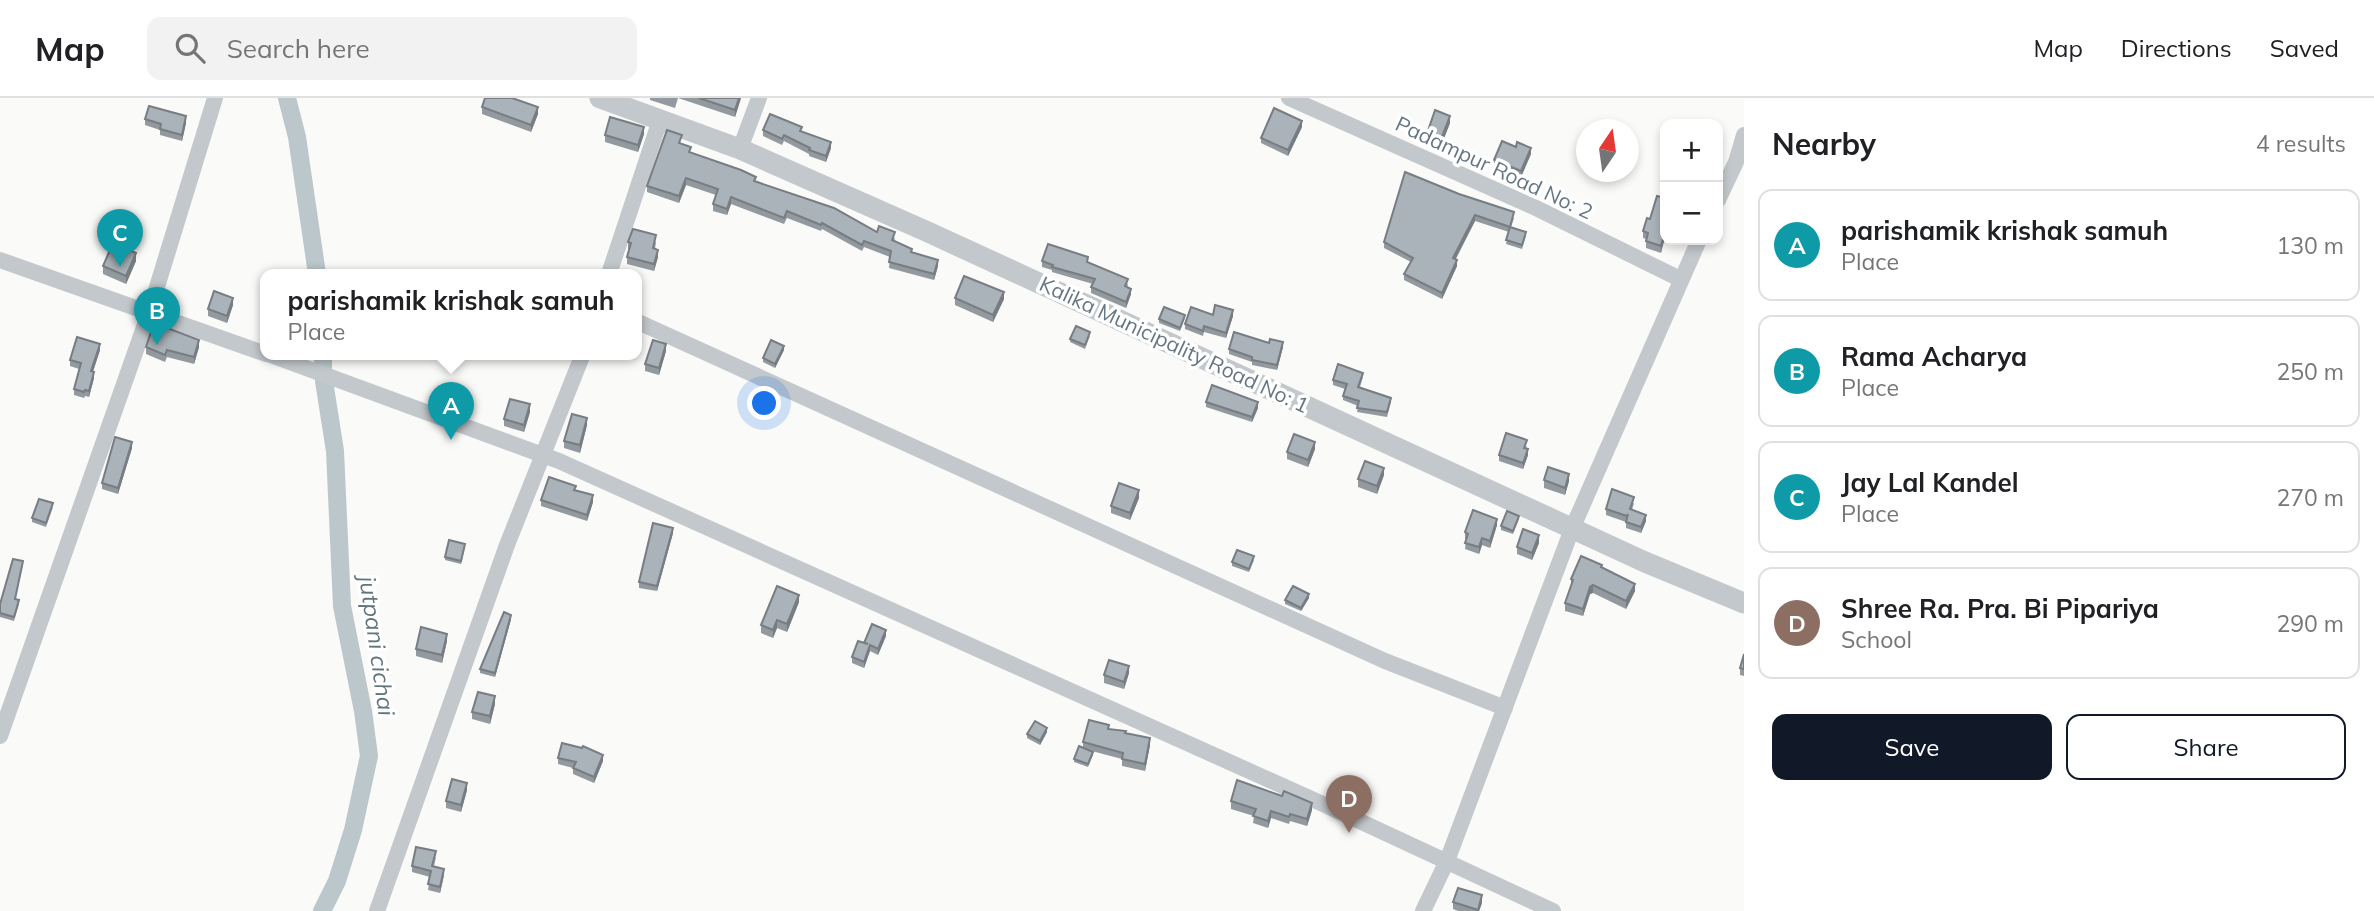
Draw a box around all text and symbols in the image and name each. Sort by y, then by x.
search box [147,17,637,80]
text: Map [35,28,105,69]
icon: search [171,29,209,67]
text: Search here [227,32,370,65]
text: Map [2033,33,2083,63]
text: Directions [2121,33,2232,63]
text: Saved [2270,33,2339,63]
street label: Padampur Road No: 2 [1392,110,1597,224]
north arrow [1576,119,1639,182]
map controls [1660,119,1723,245]
button: + [1660,119,1723,182]
text: Nearby [1772,125,1876,163]
text: 4 results [2256,129,2346,158]
button: − [1660,182,1723,245]
pin: C [97,209,143,267]
text: parishamik krishak samuh [1841,214,2168,247]
text: A [1788,231,1806,260]
text: 130 m [2276,231,2344,260]
text: Place [1841,247,1899,276]
popup [260,269,642,360]
street label: Kalika Municipality Road No: 1 [1036,270,1313,418]
text: parishamik krishak samuh [287,284,615,317]
pin: B [134,287,180,345]
text: Place [287,317,345,346]
text: Rama Acharya [1841,340,2027,373]
text: B [1789,357,1805,386]
text: 250 m [2276,357,2344,386]
text: Place [1841,373,1899,402]
pin: A [428,382,474,440]
your location [747,386,781,420]
text: Jay Lal Kandel [1841,466,2019,499]
text: C [1789,483,1805,512]
text: 270 m [2276,483,2344,512]
text: Place [1841,499,1899,528]
water label: jutpani cichai [353,571,402,718]
text: Shree Ra. Pra. Bi Pipariya [1841,592,2159,625]
text: D [1788,609,1806,638]
text: 290 m [2276,609,2344,638]
text: School [1841,625,1912,654]
button: Save [1772,714,2052,780]
button: Share [2066,714,2346,780]
pin: D [1326,775,1372,833]

